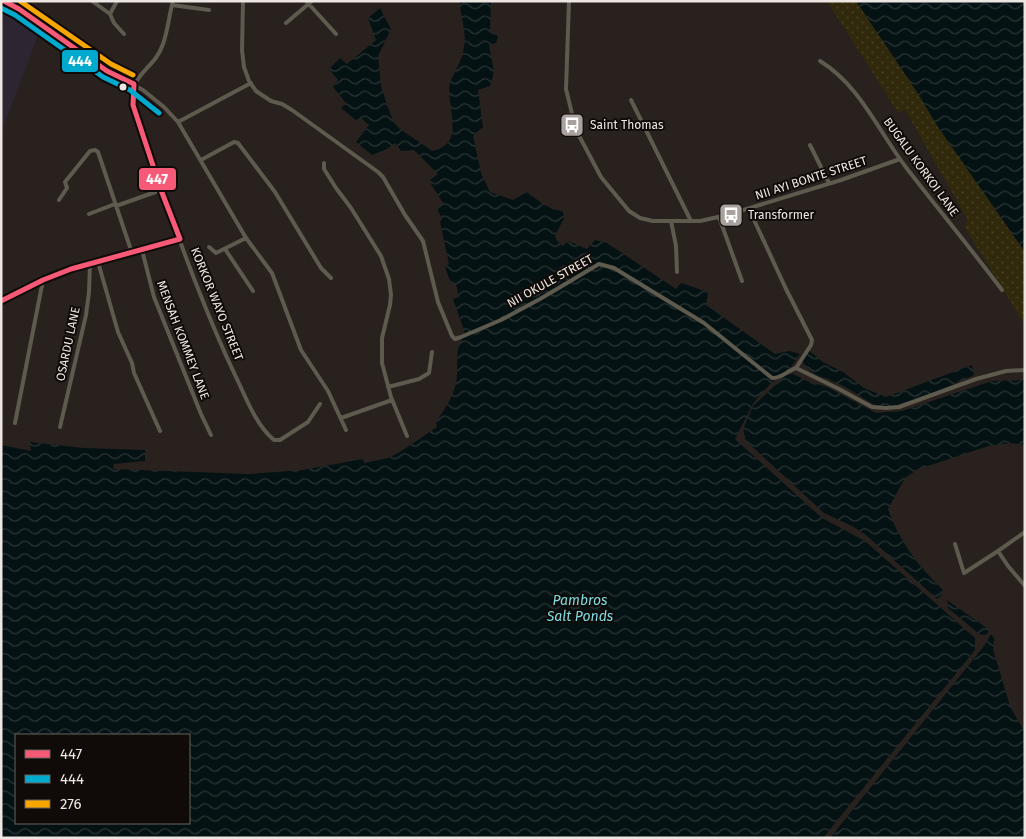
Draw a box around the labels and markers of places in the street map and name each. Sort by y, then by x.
unlabelled marker [118,82,128,92]
bus stop icon: Saint Thomas [559,112,585,138]
place label: Saint Thomas [590,118,664,132]
bus stop icon: Transformer [718,202,744,228]
place label: Transformer [748,208,815,222]

